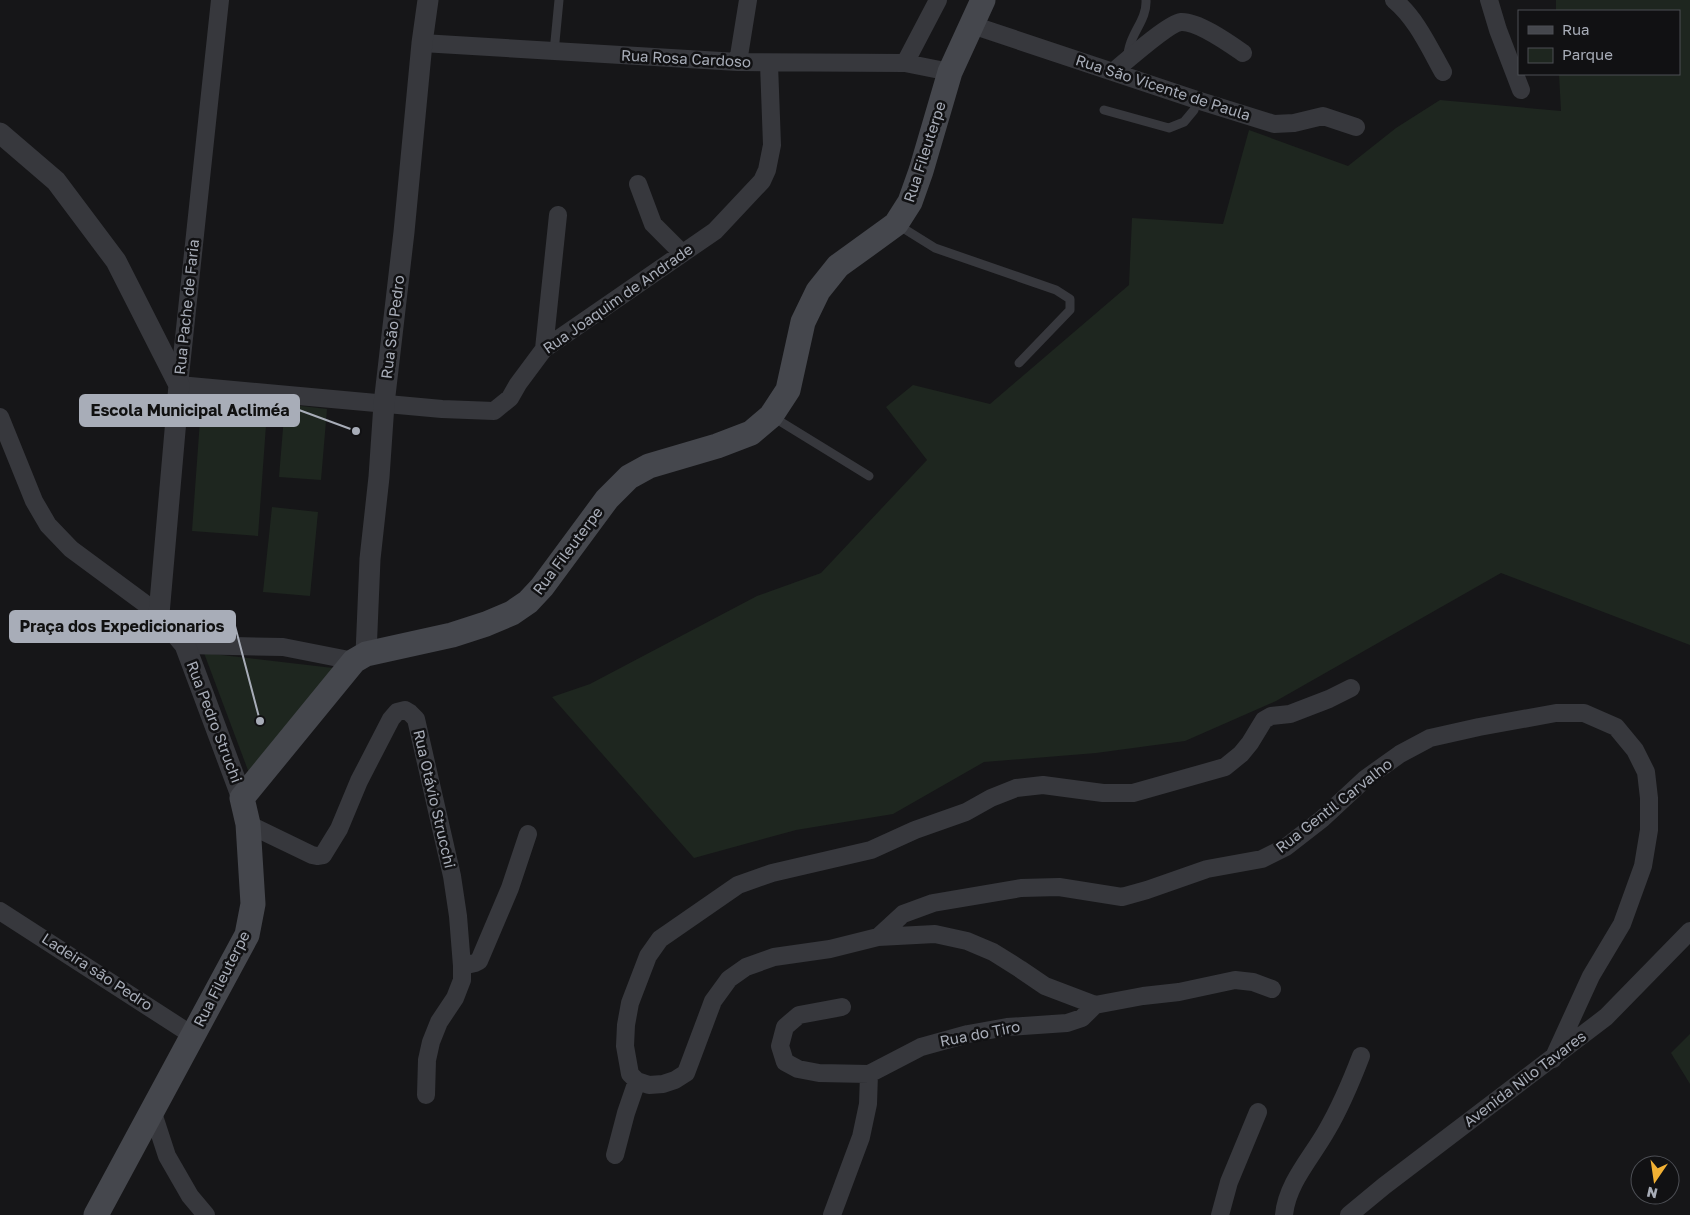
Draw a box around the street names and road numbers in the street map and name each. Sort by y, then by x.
street label: Rua Rosa Cardoso [621,46,751,70]
street label: Rua São Vicente de Paula [1074,50,1253,124]
street label: Rua Fileuterpe [899,99,949,204]
street label: Rua Pache de Faria [170,238,202,376]
street label: Rua Joaquim de Andrade [539,239,696,357]
street label: Rua São Pedro [377,274,407,380]
street label: Rua Fileuterpe [528,503,606,598]
street label: Rua Pedro Struchi [183,658,246,785]
street label: Rua Otávio Strucchi [410,728,460,870]
street label: Rua Gentil Carvalho [1272,754,1395,856]
street label: Rua Fileuterpe [189,927,253,1029]
street label: Ladeira são Pedro [39,929,156,1014]
street label: Rua do Tiro [938,1016,1021,1050]
street label: Avenida Nilo Tavares [1460,1026,1589,1130]

